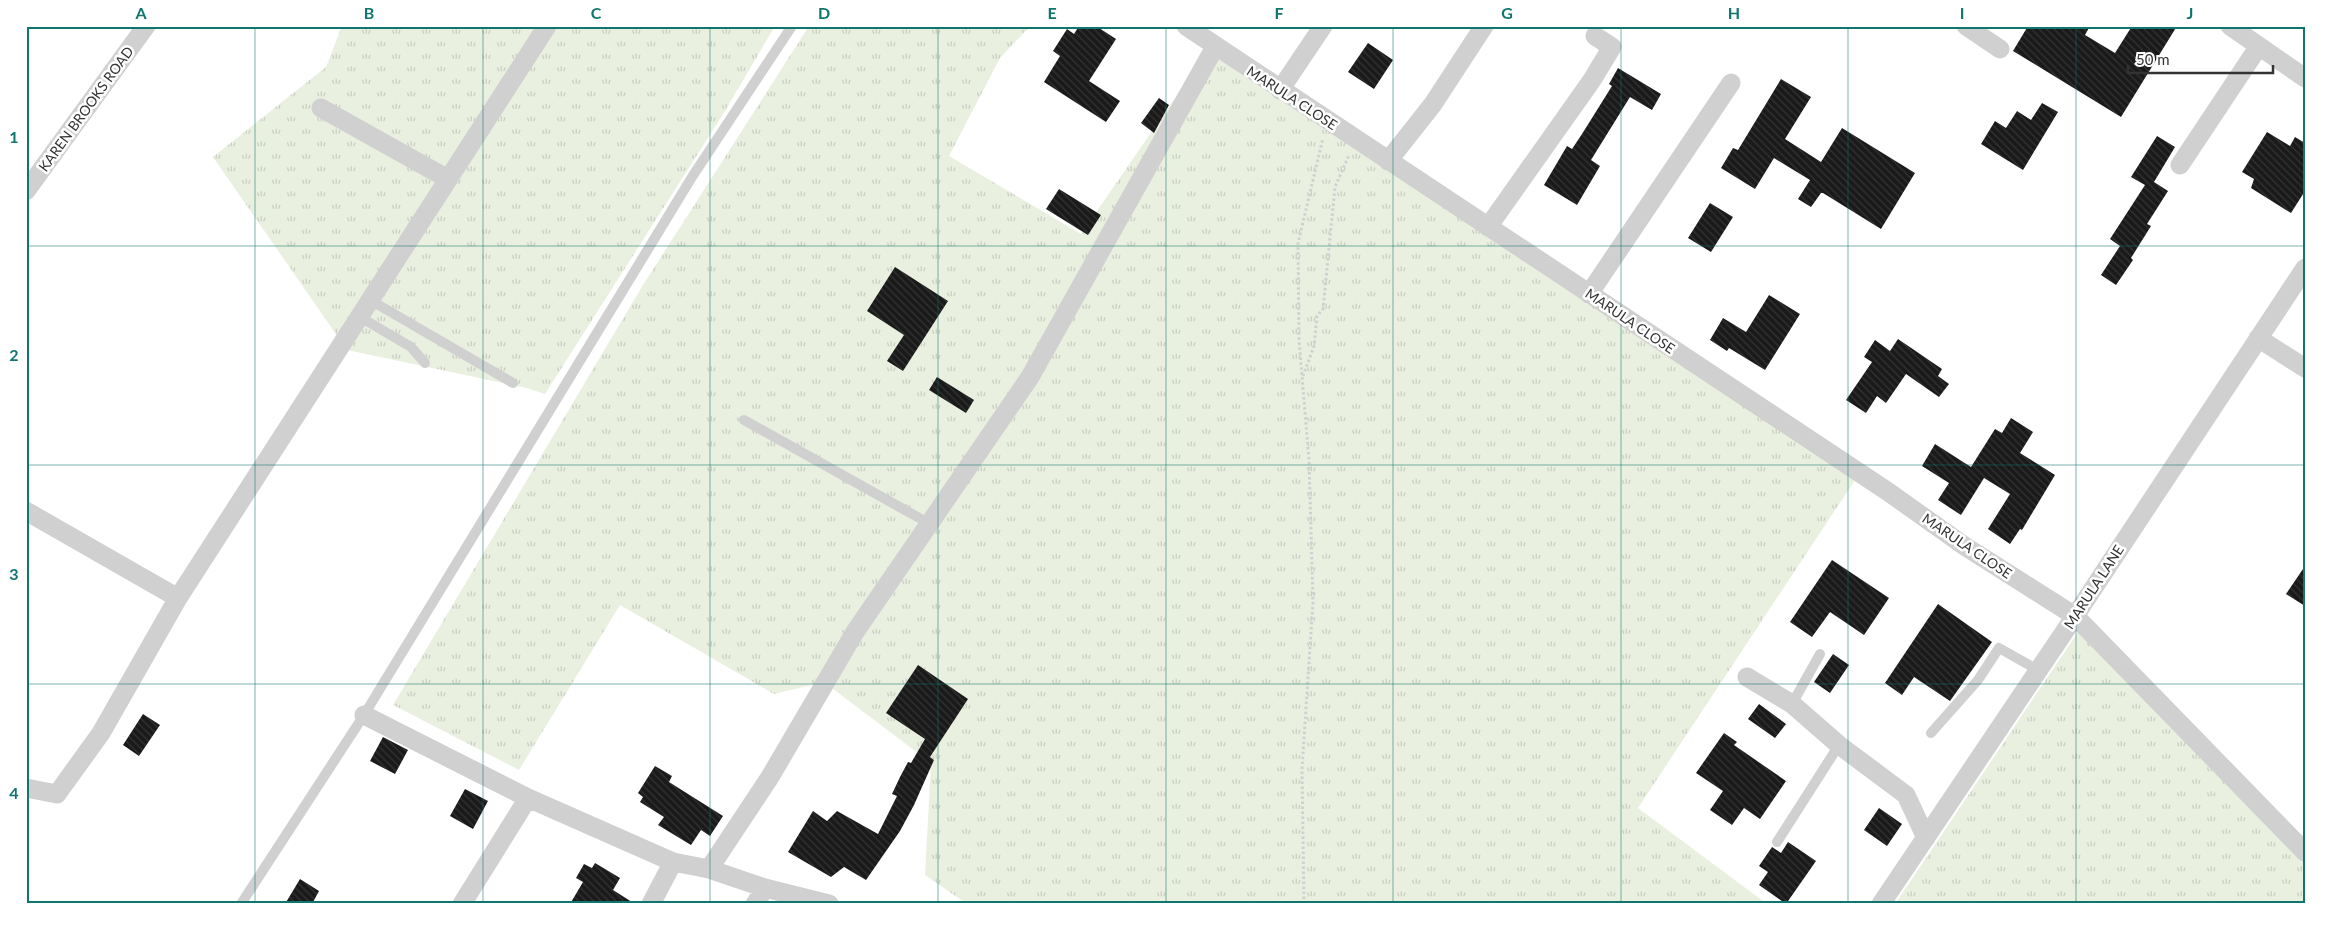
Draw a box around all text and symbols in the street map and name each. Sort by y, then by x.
text: A [134,3,147,22]
text: B [364,3,374,22]
text: C [591,3,602,22]
text: D [818,3,830,22]
text: E [1047,3,1057,22]
text: F [1274,3,1284,22]
text: G [1501,3,1513,22]
text: H [1728,3,1740,22]
text: I [1960,3,1964,22]
text: J [2187,3,2193,22]
scale bar [2128,42,2274,74]
street label: KAREN BROOKS ROAD [35,43,137,174]
text: 50 m [2136,50,2170,68]
street label: MARULA CLOSE [1244,62,1341,133]
text: 1 [9,127,19,146]
street label: MARULA CLOSE [1582,284,1678,357]
text: 2 [9,345,19,364]
street label: MARULA CLOSE [1919,509,2015,582]
street label: MARULA LANE [2060,542,2127,632]
text: 3 [9,564,19,583]
text: 4 [9,783,19,802]

